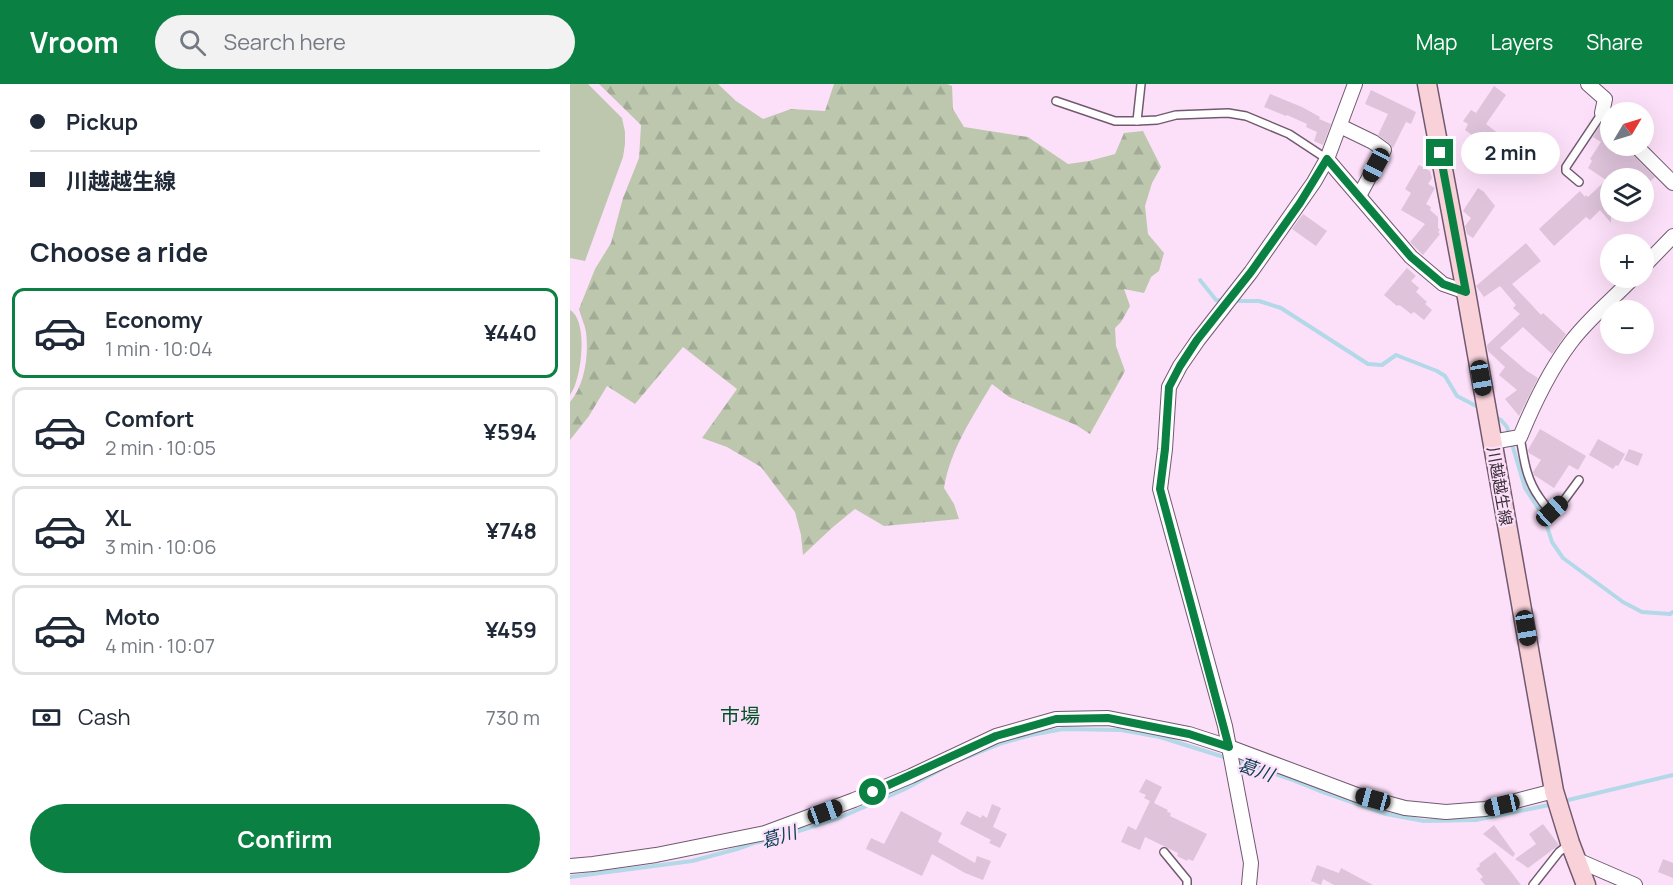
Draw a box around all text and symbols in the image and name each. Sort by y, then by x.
search box [155,15,575,69]
text: Vroom [30,23,119,61]
icon: search [176,26,209,59]
text: Search here [224,27,346,57]
text: Map [1416,28,1457,56]
text: Layers [1490,28,1553,56]
text: Share [1586,28,1643,56]
north arrow [1600,102,1654,156]
map controls [1600,102,1654,354]
text: Pickup [66,107,138,137]
callout: 2 min [1461,132,1560,174]
route end [1426,139,1453,166]
text: 2 min [1484,139,1537,166]
car [1360,145,1392,185]
text: 川越越生線 [66,166,176,196]
button: layers [1600,168,1654,222]
text: Choose a ride [30,233,208,270]
button: + [1600,234,1654,288]
button: − [1600,300,1654,354]
text: Economy [105,305,203,335]
icon: car [33,306,87,360]
text: ¥440 [484,318,537,348]
text: 1 min · 10:04 [105,335,213,362]
car [1469,359,1493,397]
text: Comfort [105,404,194,434]
icon: car [33,405,87,459]
text: ¥594 [484,417,537,447]
text: 2 min · 10:05 [105,434,216,461]
street label: 川越越生線 [1482,445,1518,527]
car [1533,492,1571,530]
text: XL [105,503,131,533]
icon: car [33,504,87,558]
text: ¥748 [486,516,537,546]
text: 3 min · 10:06 [105,533,217,560]
text: Moto [105,602,160,632]
icon: car [33,603,87,657]
car [1514,609,1538,647]
text: ¥459 [485,615,537,645]
text: 4 min · 10:07 [105,632,215,659]
icon: cash [30,701,63,734]
text: Cash [78,702,131,732]
district label: 市場 [720,702,760,729]
text: 730 m [486,704,540,731]
water label: 葛川 [1235,752,1279,787]
route start [859,778,886,805]
car [1353,786,1393,812]
car [1482,792,1522,818]
car [805,797,845,827]
button: Confirm [30,804,540,873]
water label: 葛川 [758,819,801,853]

